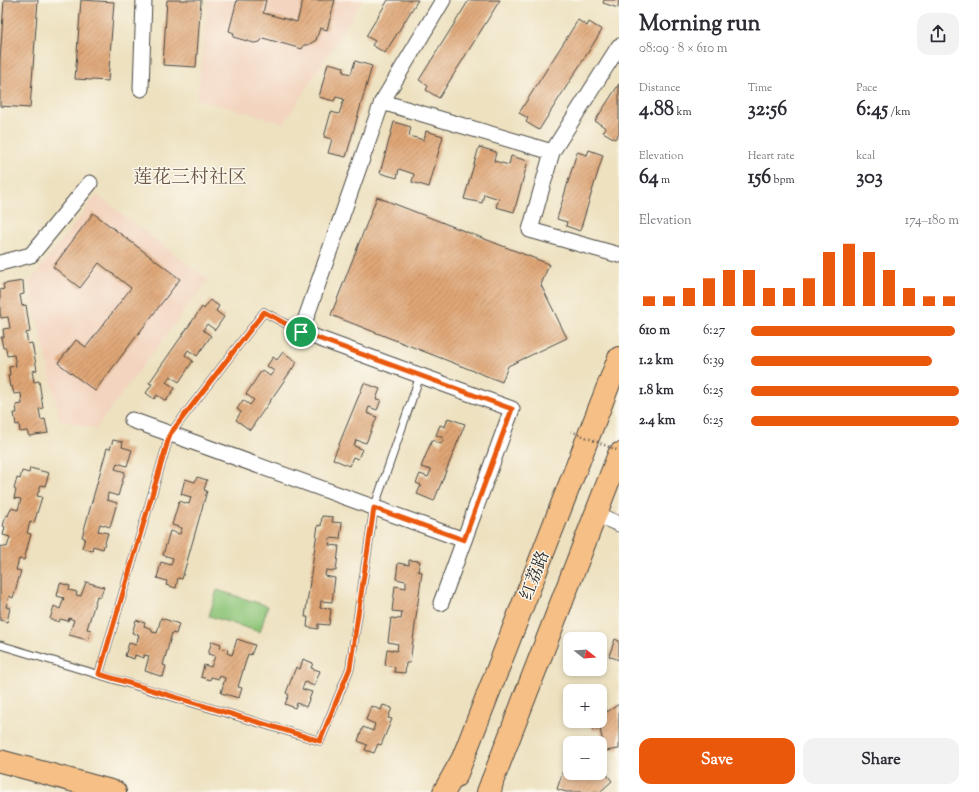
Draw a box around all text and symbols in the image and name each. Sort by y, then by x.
text: Morning run [639,9,761,41]
button: share [917,13,959,55]
text: 08:09 · 8 × 610 m [639,40,728,58]
text: Distance [639,80,680,96]
text: Time [748,80,772,96]
text: Pace [856,80,877,96]
text: 4.88 [639,96,674,125]
text: 32:56 [748,96,787,125]
text: 6:45 [856,96,888,125]
text: km [674,104,692,120]
text: /km [888,104,910,120]
text: Elevation [639,148,684,164]
text: Heart rate [748,148,795,164]
text: kcal [856,148,875,164]
text: 64 [639,164,659,193]
text: 156 [748,164,771,193]
text: 303 [856,164,883,193]
district label: 莲花三村社区 [133,165,247,192]
text: m [659,172,670,188]
text: bpm [771,172,795,188]
text: Elevation [639,212,692,230]
text: 174–180 m [905,212,959,230]
pin [284,315,318,349]
icon: arrive [290,321,312,343]
text: 610 m [639,322,670,340]
text: 6:27 [703,322,725,340]
text: 1.2 km [639,352,673,370]
text: 6:39 [703,352,724,370]
text: 1.8 km [639,382,674,400]
text: 6:25 [703,382,723,400]
text: 2.4 km [639,412,676,430]
text: 6:25 [703,412,723,430]
street label: 红荔路 [516,548,556,604]
north arrow [563,632,607,676]
map controls [563,632,607,780]
button: + [563,684,607,728]
button: − [563,736,607,780]
button: Save [639,738,795,784]
button: Share [803,738,959,784]

